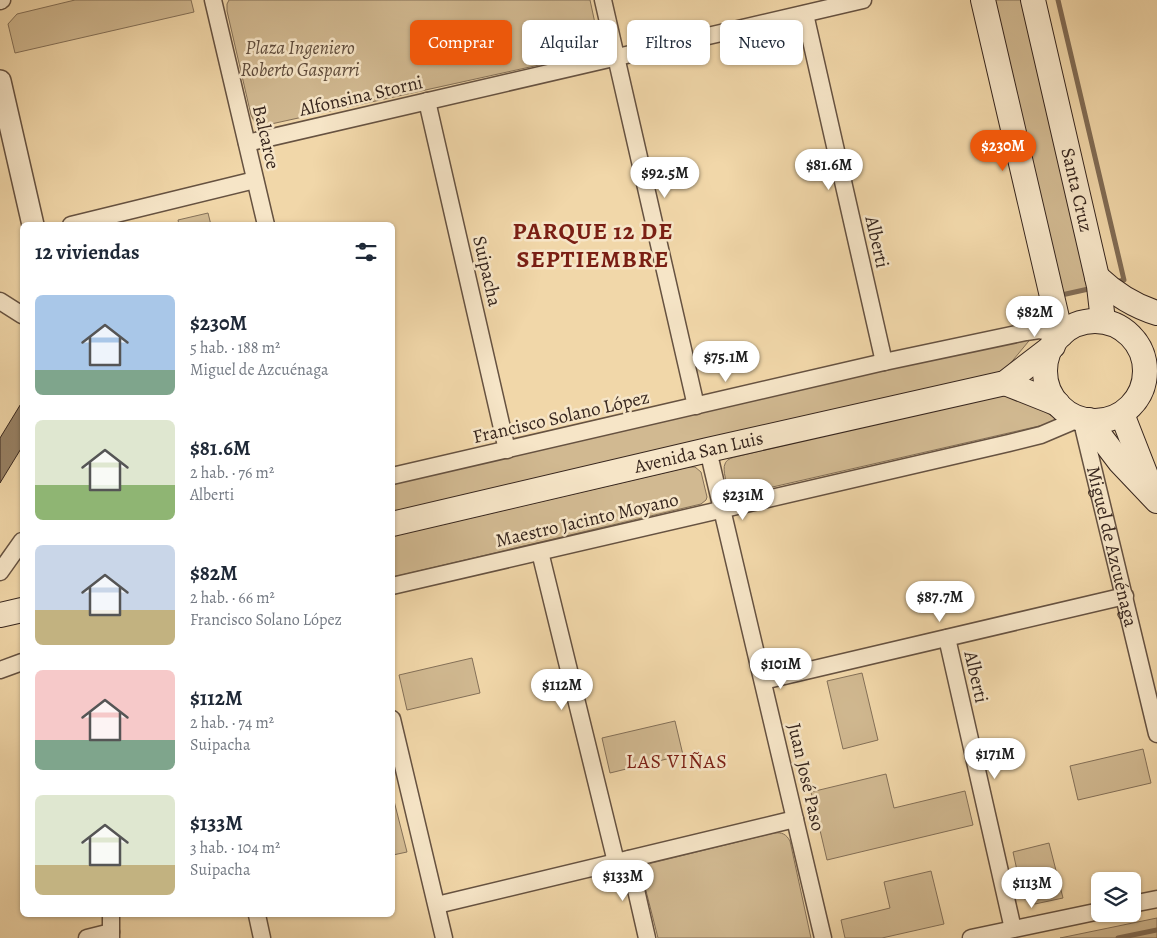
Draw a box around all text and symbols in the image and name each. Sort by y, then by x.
chip: Comprar [410,20,512,65]
chip: Alquilar [522,20,617,65]
chip: Filtros [627,20,710,65]
chip: Nuevo [720,20,803,65]
park label: Plaza Ingeniero Roberto Gasparri [240,35,360,83]
street label: Alfonsina Storni [296,69,425,123]
street label: Balcarce [246,102,286,172]
pin: $230M [968,130,1038,172]
text: $230M [981,135,1025,157]
street label: Santa Cruz [1055,145,1099,235]
pin: $81.6M [788,148,870,191]
text: $81.6M [806,154,852,176]
pin: $92.5M [624,156,706,199]
text: $92.5M [641,162,689,184]
street label: Alberti [858,213,896,270]
district label: PARQUE 12 DE SEPTIEMBRE [513,215,674,275]
street label: Suipacha [466,233,508,309]
text: 12 viviendas [35,238,140,266]
icon: filters [352,238,380,266]
pin: $82M [1005,296,1065,338]
text: $82M [1017,301,1053,323]
text: $230M [190,309,247,337]
icon: home [75,315,135,375]
text: 5 hab. · 188 m² [190,337,280,359]
pin: $75.1M [685,340,767,383]
text: $75.1M [704,346,748,368]
text: Miguel de Azcuénaga [190,359,329,381]
street label: Francisco Solano López [470,384,652,450]
street label: Avenida San Luis [631,425,766,480]
text: $81.6M [190,434,251,462]
icon: home [75,440,135,500]
text: 2 hab. · 76 m² [190,462,274,484]
street label: Miguel de Azcuénaga [1080,463,1144,630]
pin: $231M [708,478,778,521]
text: Alberti [190,484,234,506]
text: $231M [722,484,764,506]
street label: Maestro Jacinto Moyano [493,486,681,554]
text: $82M [190,559,238,587]
icon: home [75,565,135,625]
pin: $87.7M [899,580,981,623]
text: $87.7M [917,586,963,608]
text: 2 hab. · 66 m² [190,587,275,609]
text: Francisco Solano López [190,609,342,631]
pin: $101M [746,648,816,690]
street label: Alberti [957,648,995,705]
text: $101M [761,653,801,675]
pin: $112M [527,668,597,711]
text: $112M [542,674,582,696]
text: $112M [190,684,243,712]
icon: home [75,690,135,750]
text: 2 hab. · 74 m² [190,712,274,734]
street label: Juan José Paso [781,721,831,833]
text: Suipacha [190,734,250,756]
pin: $171M [960,738,1030,780]
text: $171M [975,743,1015,765]
district label: LAS VIÑAS [626,748,728,775]
text: $133M [190,809,243,837]
icon: home [75,815,135,875]
text: 3 hab. · 104 m² [190,837,280,859]
text: Suipacha [190,859,250,881]
pin: $133M [588,860,658,902]
text: $133M [603,865,643,887]
pin: $113M [997,866,1067,909]
text: $113M [1012,872,1052,894]
map controls [1091,872,1141,922]
button: layers [1091,872,1141,922]

